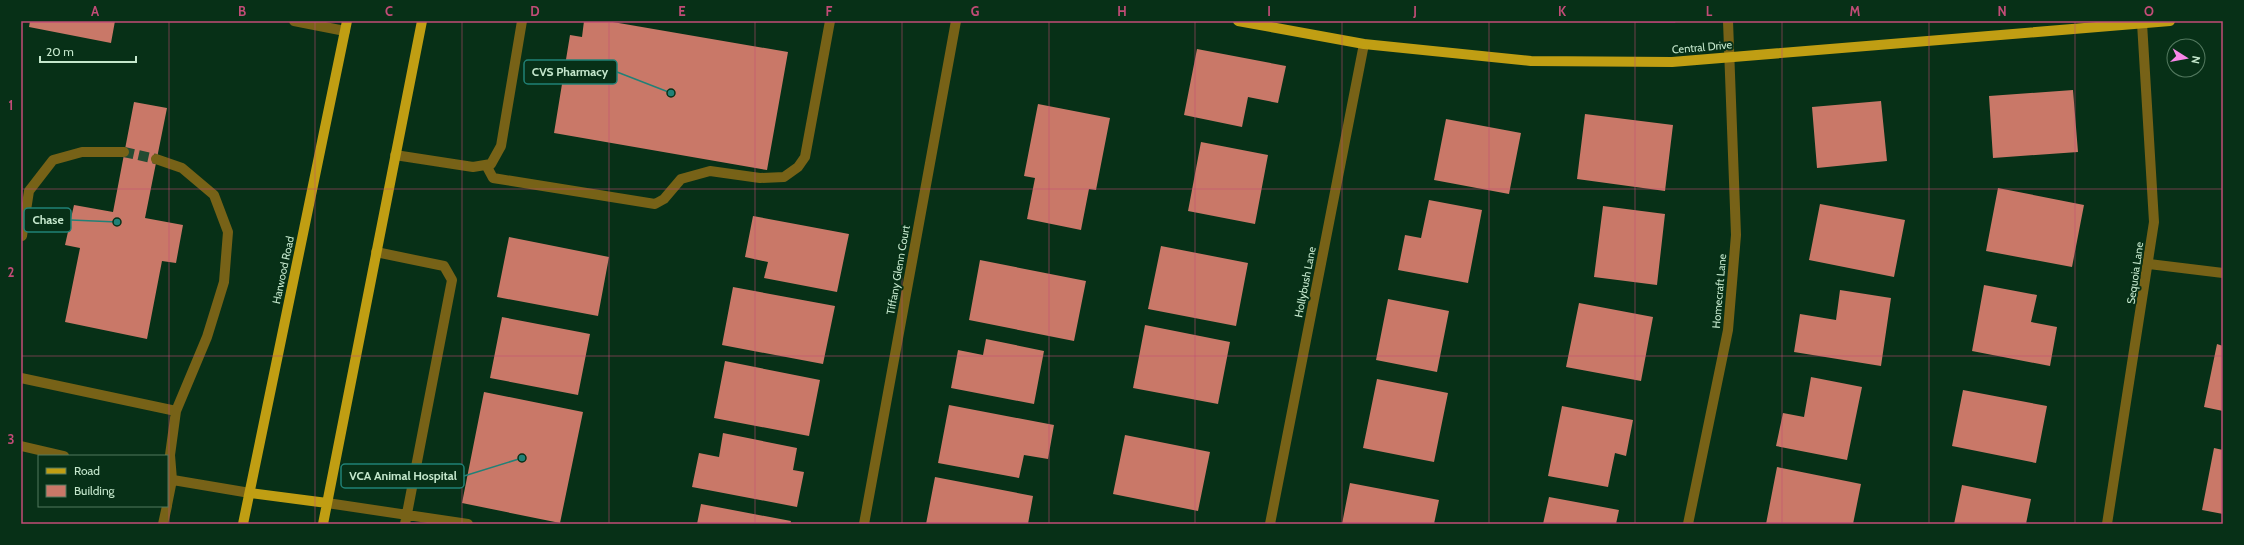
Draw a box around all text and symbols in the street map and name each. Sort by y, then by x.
text: A [91,3,100,19]
text: B [238,3,246,19]
text: C [385,3,393,19]
text: D [530,3,540,19]
text: E [678,3,686,19]
text: F [826,3,833,19]
text: G [971,3,980,19]
text: H [1117,3,1127,19]
text: I [1267,3,1271,19]
text: J [1412,3,1417,19]
text: K [1558,3,1567,19]
text: L [1706,3,1713,19]
text: M [1850,3,1861,19]
text: N [1997,3,2007,19]
text: O [2144,3,2154,19]
street label: Central Drive [1671,37,1733,57]
scale bar [40,38,136,64]
north arrow [2166,38,2206,78]
text: 20 m [46,44,74,59]
text: N [2188,55,2203,65]
callout: CVS Pharmacy [524,60,617,84]
text: CVS Pharmacy [532,64,609,79]
text: 1 [9,97,13,113]
callout: Chase [24,208,71,232]
text: Chase [32,212,64,227]
street label: Tiffany Glenn Court [883,224,913,316]
street label: Harwood Road [269,235,297,305]
street label: Sequoia Lane [2124,241,2146,305]
street label: Hollybush Lane [1291,245,1319,319]
street label: Homecraft Lane [1709,253,1729,329]
text: 2 [8,264,15,280]
text: 3 [7,431,15,447]
legend [38,455,168,507]
text: Road [74,463,100,478]
callout: VCA Animal Hospital [341,464,464,488]
text: VCA Animal Hospital [349,468,457,483]
text: Building [74,483,116,498]

